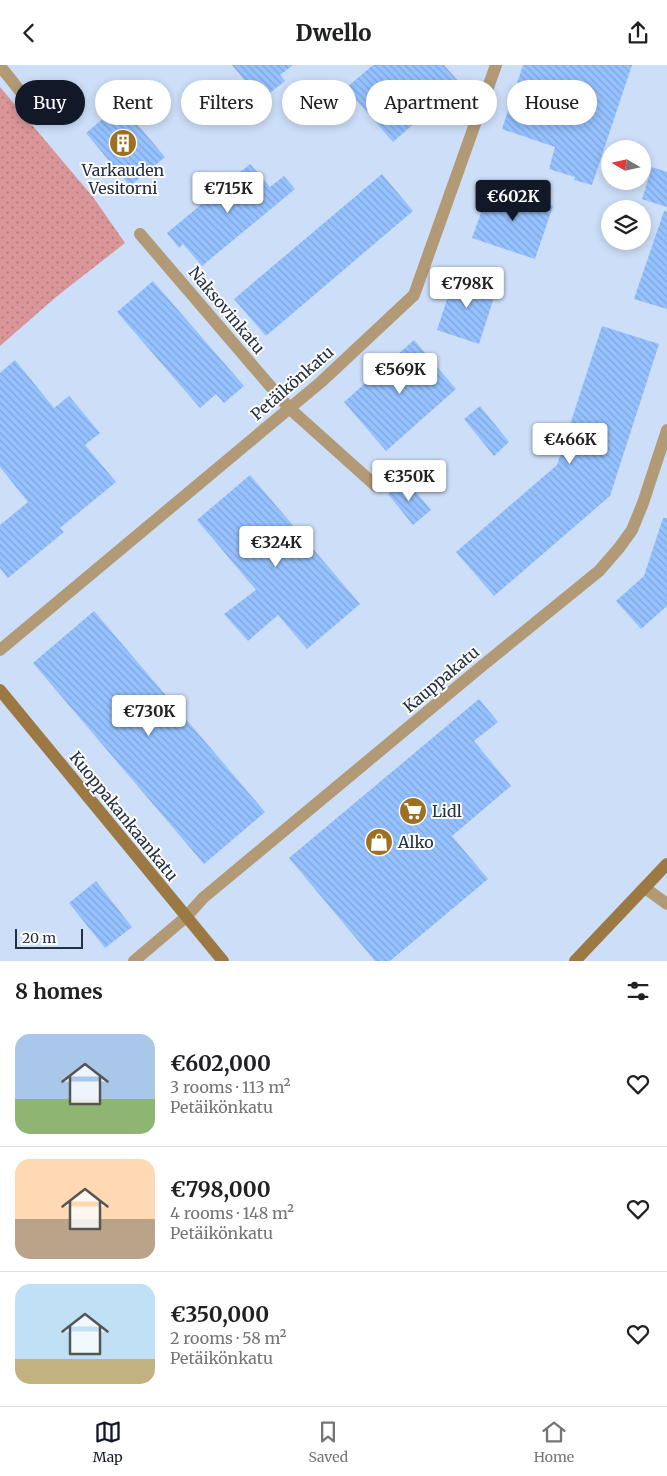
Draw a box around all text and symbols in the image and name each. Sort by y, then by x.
icon: back [15,19,43,47]
text: Dwello [296,19,371,47]
icon: share [624,19,652,47]
chip: Buy [15,80,85,125]
chip: Rent [95,80,171,125]
chip: Filters [181,80,272,125]
chip: New [282,80,356,125]
chip: Apartment [366,80,497,125]
chip: House [507,80,597,125]
building icon: Varkauden Vesitorni [108,128,138,158]
north arrow [601,140,651,190]
map controls [601,140,651,250]
place label: Varkauden Vesitorni [81,160,165,198]
pin: €715K [193,171,263,214]
text: €715K [203,178,253,198]
pin: €602K [478,179,548,222]
text: €602K [487,186,539,206]
button: layers [601,200,651,250]
street label: Naksovinkatu [185,262,269,358]
pin: €798K [432,267,502,309]
text: €798K [441,273,493,293]
street label: Petäikönkatu [247,342,337,424]
pin: €569K [365,353,435,395]
text: €569K [374,359,426,379]
pin: €466K [535,423,605,465]
text: €466K [544,429,596,449]
pin: €350K [374,459,444,502]
text: €350K [383,466,435,486]
pin: €324K [241,525,311,568]
text: €324K [250,532,302,552]
street label: Kauppakatu [399,641,483,717]
pin: €730K [114,695,184,737]
text: €730K [123,701,175,721]
street label: Kuoppakankaankatu [66,747,182,885]
supermarket icon: Lidl [398,796,428,826]
place label: Lidl [432,801,462,821]
shop icon: Alko [364,827,394,857]
place label: Alko [397,832,434,852]
scale bar [15,926,82,949]
text: 20 m [22,929,56,947]
icon: filters [624,977,652,1005]
text: 8 homes [15,978,103,1005]
text: €602,000 [170,1050,271,1077]
icon: home [55,1054,115,1114]
icon: heart [624,1070,652,1098]
text: 3 rooms · 113 m² [170,1077,290,1097]
text: Petäikönkatu [170,1097,273,1117]
text: €798,000 [170,1176,271,1203]
icon: home [55,1179,115,1239]
icon: heart [624,1195,652,1223]
text: 4 rooms · 148 m² [170,1203,294,1223]
text: Petäikönkatu [170,1223,273,1243]
text: €350,000 [170,1301,269,1328]
icon: home [55,1304,115,1364]
icon: heart [624,1320,652,1348]
text: 2 rooms · 58 m² [170,1328,287,1348]
text: Petäikönkatu [170,1348,273,1368]
tab: Map [93,1418,123,1466]
tab: Saved [308,1418,348,1466]
tab: Home [534,1418,574,1466]

